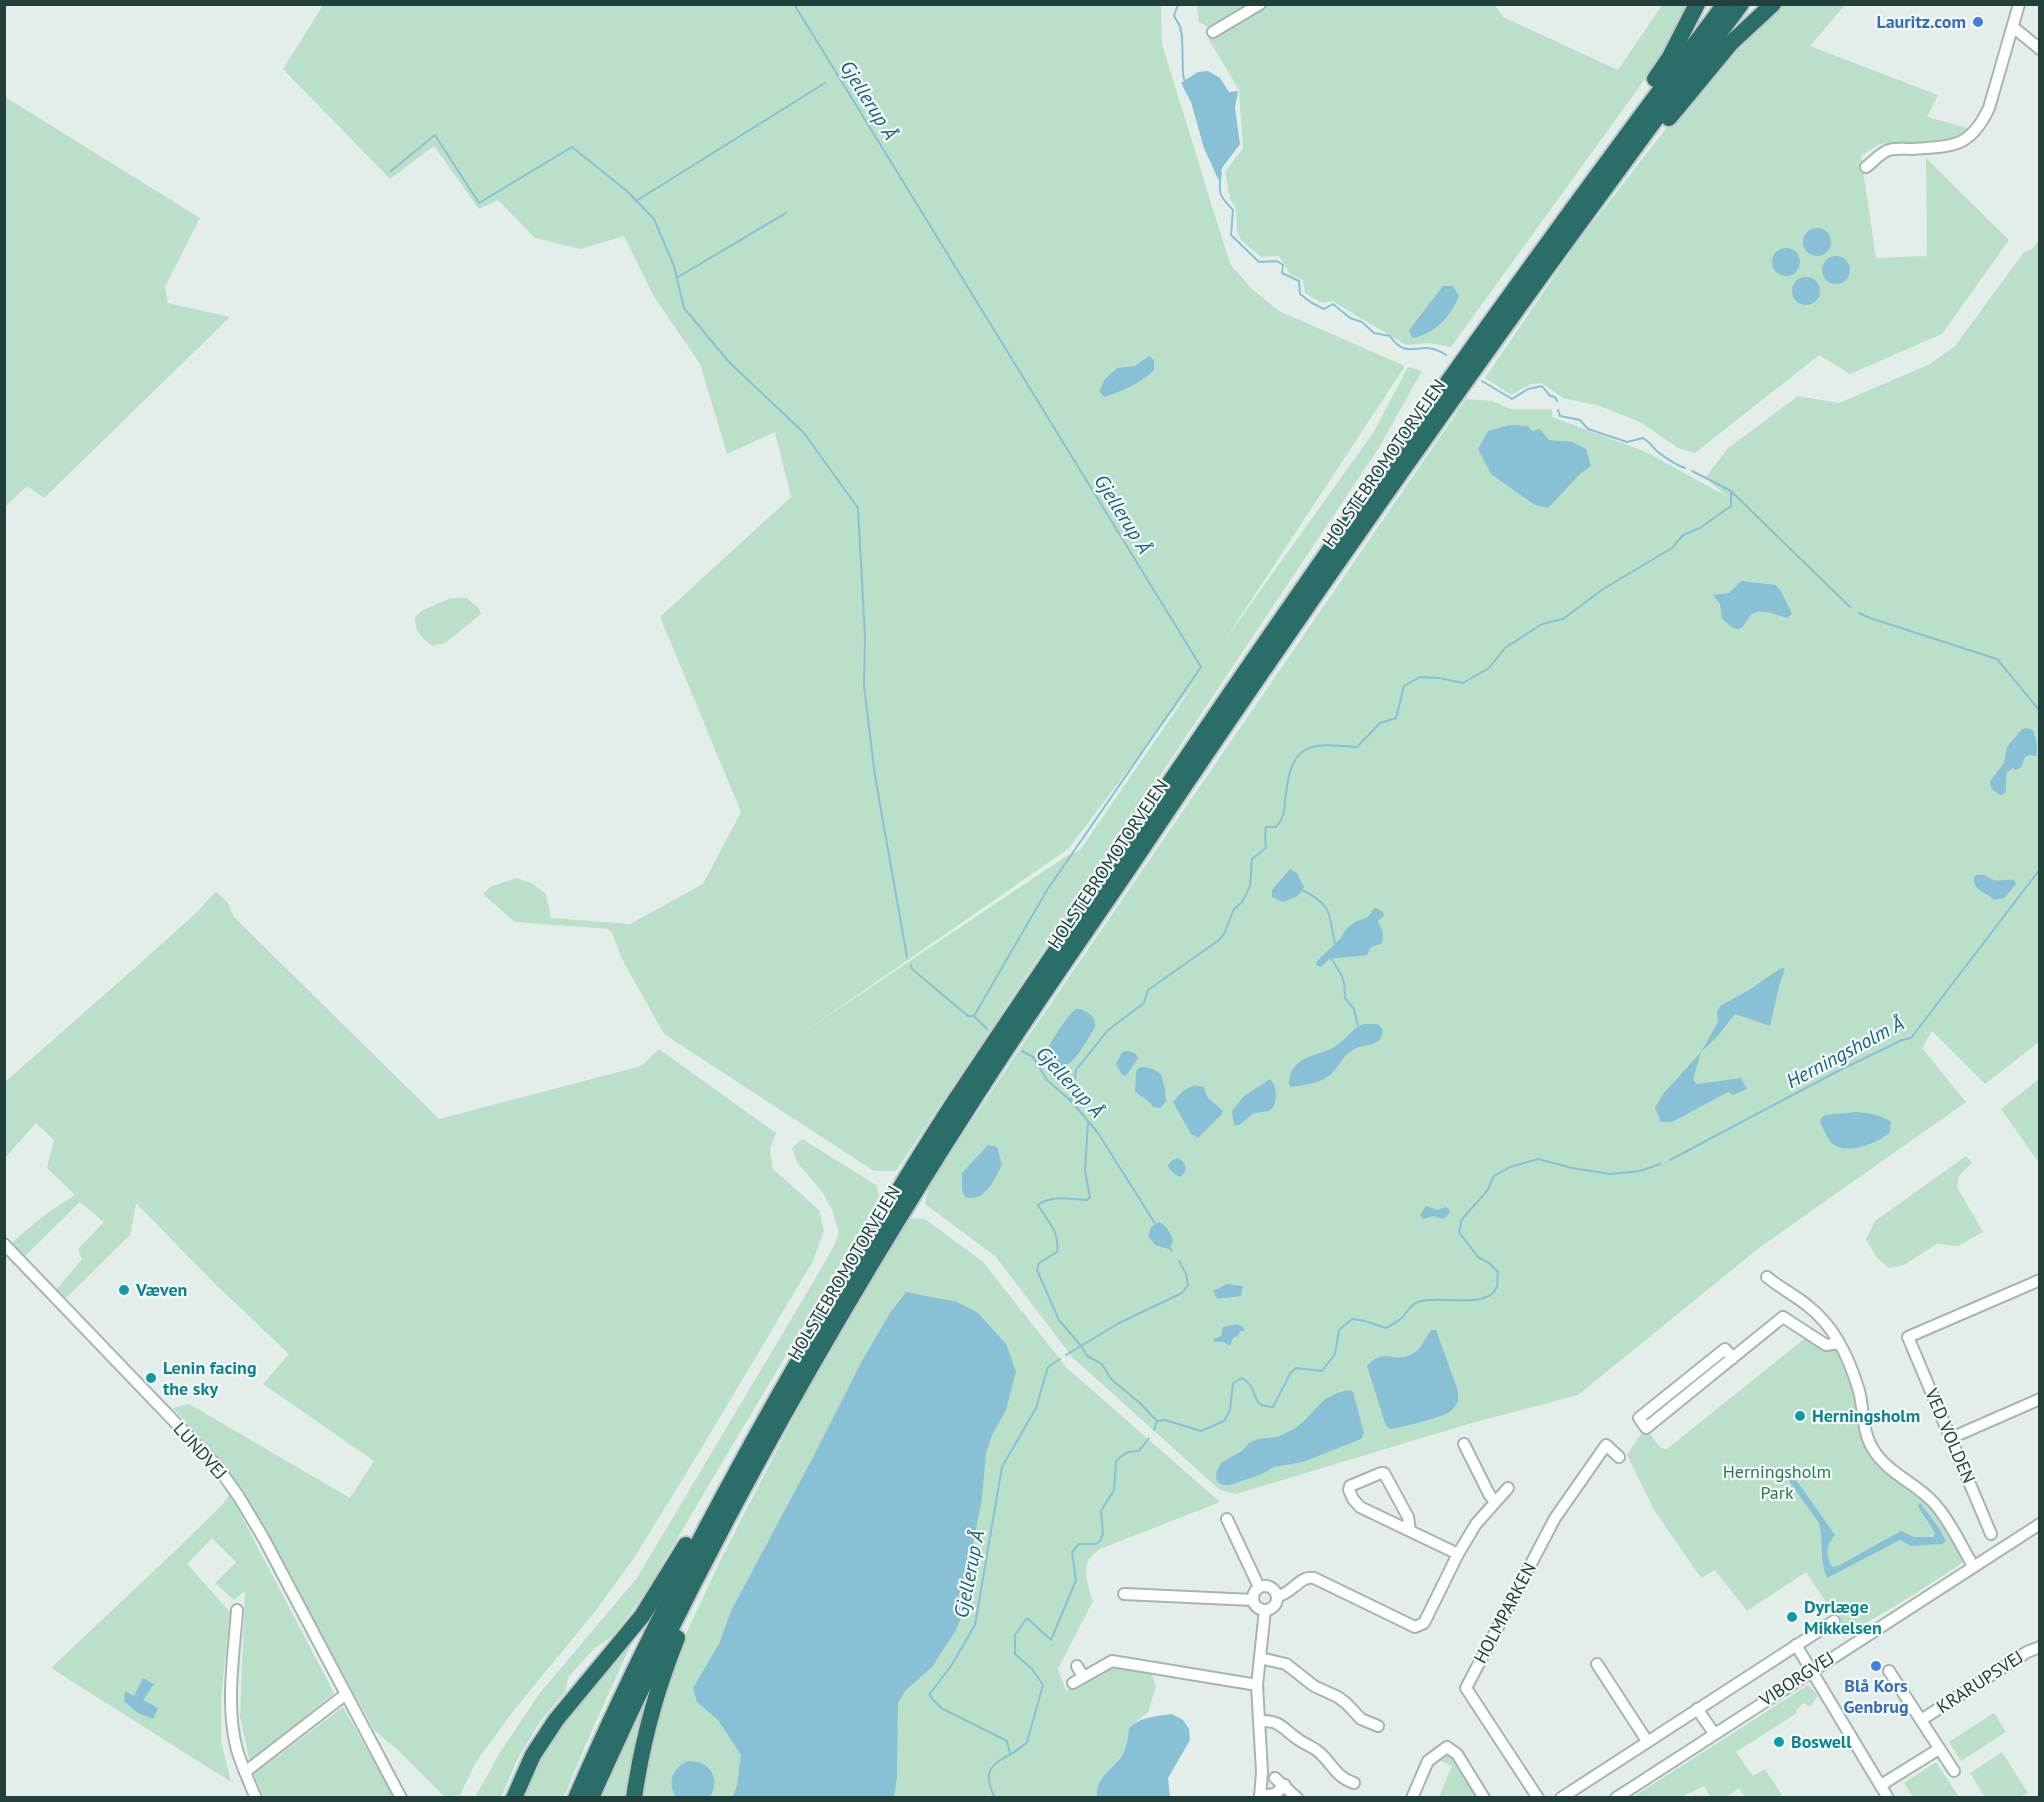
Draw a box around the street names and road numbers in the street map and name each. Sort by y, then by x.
street label: HOLSTEBROMOTORVEJEN [1317,374,1450,551]
street label: HOLSTEBROMOTORVEJEN [1042,775,1173,953]
street label: HOLSTEBROMOTORVEJEN [782,1181,905,1364]
street label: VED VOLDEN [1920,1384,1981,1487]
street label: LUNDVEJ [169,1417,232,1484]
street label: HOLMPARKEN [1468,1558,1541,1667]
street label: KRARUPSVEJ [1932,1645,2027,1718]
street label: VIBORGVEJ [1754,1646,1838,1712]

